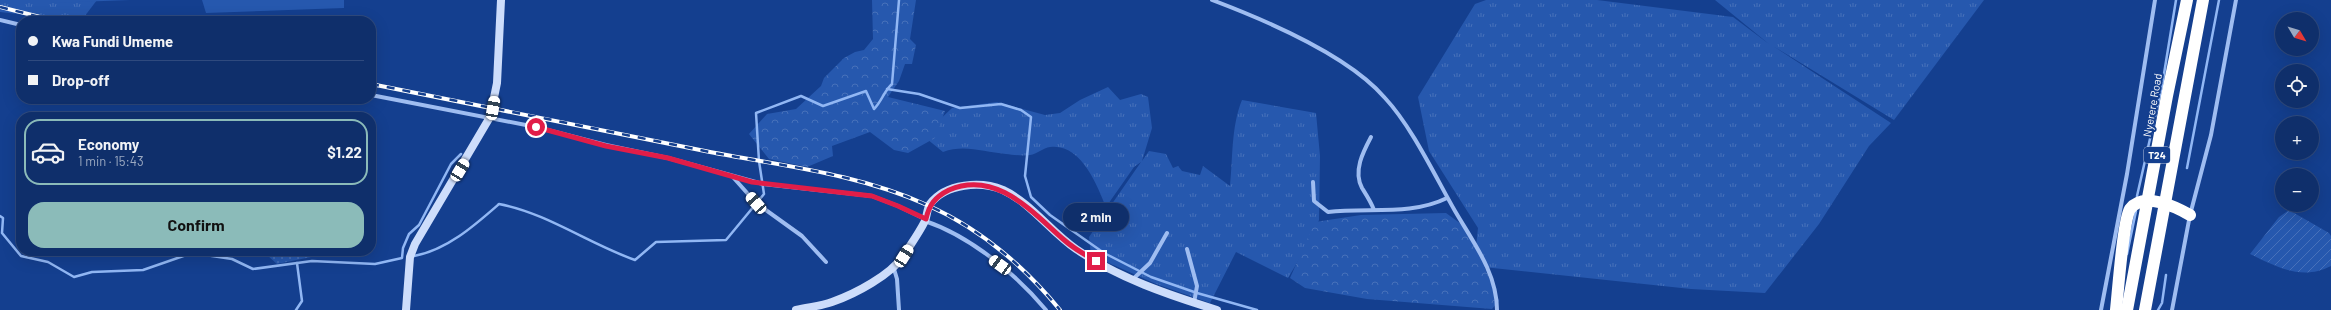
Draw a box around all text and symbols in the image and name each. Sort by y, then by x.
north arrow [2275,12,2319,56]
map controls [2275,12,2319,212]
text: Kwa Fundi Umeme [52,32,173,50]
button: locate [2275,64,2319,108]
text: Drop-off [52,71,110,89]
street label: Nyerere Road [2140,72,2164,138]
car [485,95,501,121]
button: + [2275,116,2319,160]
route start [527,118,545,136]
icon: car [30,134,66,170]
text: Economy [78,135,139,153]
text: $1.22 [327,143,362,161]
road number: T24 [2144,147,2170,163]
text: 1 min · 15:43 [78,153,144,169]
car [449,157,471,183]
button: − [2275,168,2319,212]
car [744,190,768,216]
button: Confirm [28,202,364,248]
callout: 2 min [1063,203,1129,231]
text: 2 min [1080,209,1112,225]
car [893,243,915,269]
route end [1087,252,1105,270]
car [987,253,1013,277]

